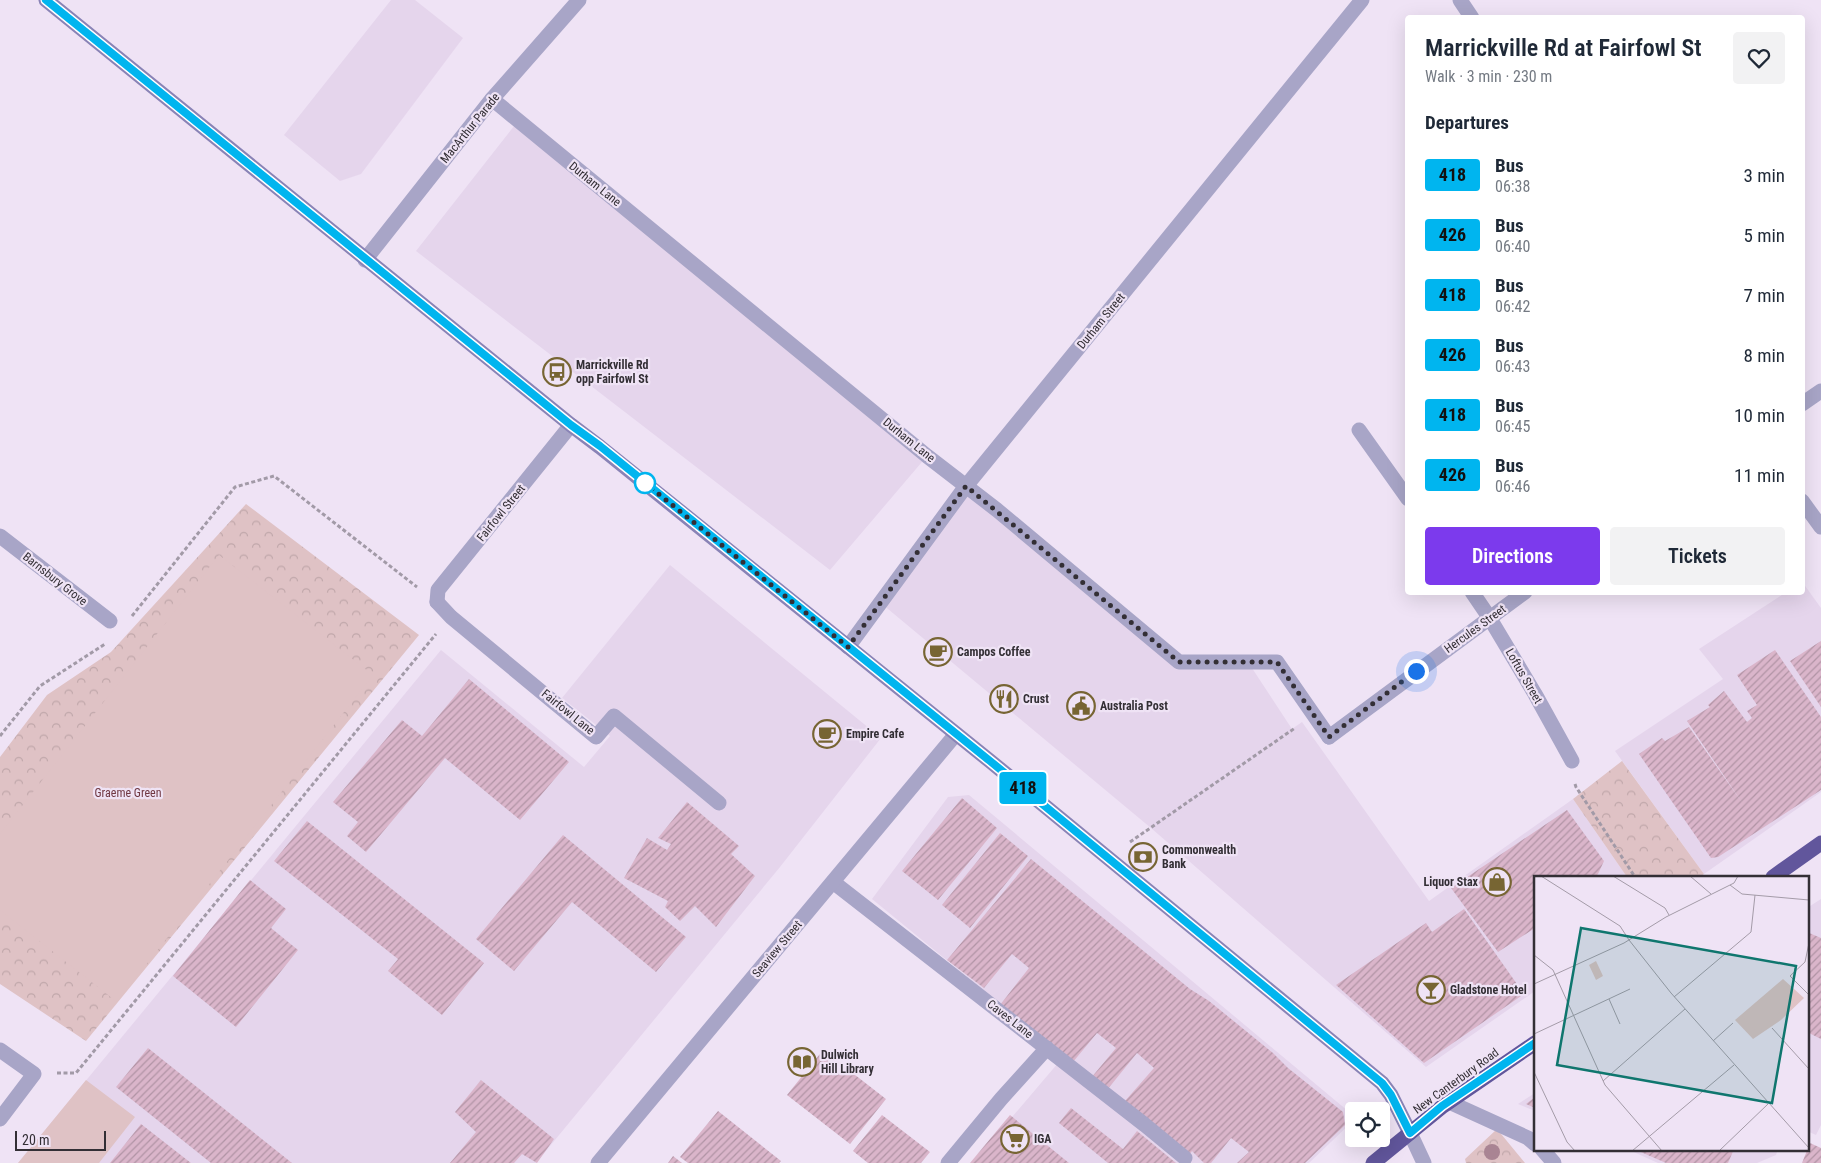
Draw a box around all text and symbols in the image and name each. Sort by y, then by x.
button: heart [1733,32,1785,84]
text: Marrickville Rd at Fairfowl St [1425,34,1702,62]
text: Walk · 3 min · 230 m [1425,67,1552,86]
street label: MacArthur Parade [438,90,503,166]
text: Departures [1425,111,1509,134]
text: Bus [1495,154,1524,177]
street label: Durham Lane [566,159,624,209]
text: 418 [1439,164,1466,185]
text: 3 min [1743,164,1785,187]
text: 06:38 [1495,177,1530,196]
text: Bus [1495,214,1524,237]
text: 426 [1439,224,1466,245]
text: 5 min [1743,224,1785,247]
text: 06:40 [1495,237,1530,256]
text: Bus [1495,274,1524,297]
text: 418 [1439,284,1466,305]
text: 7 min [1743,284,1785,307]
street label: Durham Street [1074,290,1128,352]
text: 06:42 [1495,297,1530,316]
text: Bus [1495,334,1524,357]
text: 426 [1439,344,1466,365]
text: 8 min [1743,344,1785,367]
bus stop icon: Marrickville Rd opp Fairfowl St [542,357,572,387]
text: 06:43 [1495,357,1530,376]
place label: Marrickville Rd opp Fairfowl St [576,358,649,386]
text: Bus [1495,394,1524,417]
text: 418 [1439,404,1466,425]
text: 10 min [1734,404,1785,427]
street label: Durham Lane [880,415,938,465]
text: 06:45 [1495,417,1530,436]
text: Bus [1495,454,1524,477]
text: 426 [1439,464,1466,485]
text: 11 min [1734,464,1785,487]
unlabelled marker [634,472,656,494]
text: 06:46 [1495,477,1530,496]
street label: Fairfowl Street [474,481,528,544]
button: Directions [1425,527,1600,585]
button: Tickets [1610,527,1785,585]
street label: Barnsbury Grove [20,550,90,609]
street label: Hercules Street [1441,602,1509,656]
cafe icon: Campos Coffee [923,637,953,667]
place label: Campos Coffee [957,645,1031,659]
street label: Loftus Street [1503,646,1546,706]
your location [1404,659,1429,684]
restaurant icon: Crust [989,684,1019,714]
street label: Fairfowl Lane [539,686,598,738]
public building icon: Australia Post [1066,691,1096,721]
place label: Crust [1023,692,1049,706]
place label: Australia Post [1100,699,1168,713]
cafe icon: Empire Cafe [812,719,842,749]
place label: Empire Cafe [846,727,904,741]
line badge: 418 [994,772,1052,804]
text: 418 [1009,777,1037,798]
park label: Graeme Green [95,786,162,800]
bank icon: Commonwealth Bank [1128,842,1158,872]
place label: Commonwealth Bank [1162,843,1236,871]
shop icon: Liquor Stax [1482,867,1512,897]
place label: Liquor Stax [1423,875,1479,889]
inset map [1534,876,1808,1150]
street label: Seaview Street [749,917,805,980]
bar icon: Gladstone Hotel [1416,975,1446,1005]
place label: Gladstone Hotel [1450,983,1527,997]
street label: Caves Lane [984,997,1036,1041]
street label: New Canterbury Road [1411,1045,1501,1117]
library icon: Dulwich Hill Library [787,1047,817,1077]
place label: Dulwich Hill Library [821,1048,874,1076]
map controls [1345,1102,1390,1147]
button: locate [1345,1102,1390,1147]
supermarket icon: IGA [1000,1124,1030,1154]
scale bar [15,1128,106,1151]
text: 20 m [22,1132,50,1148]
place label: IGA [1034,1132,1052,1146]

